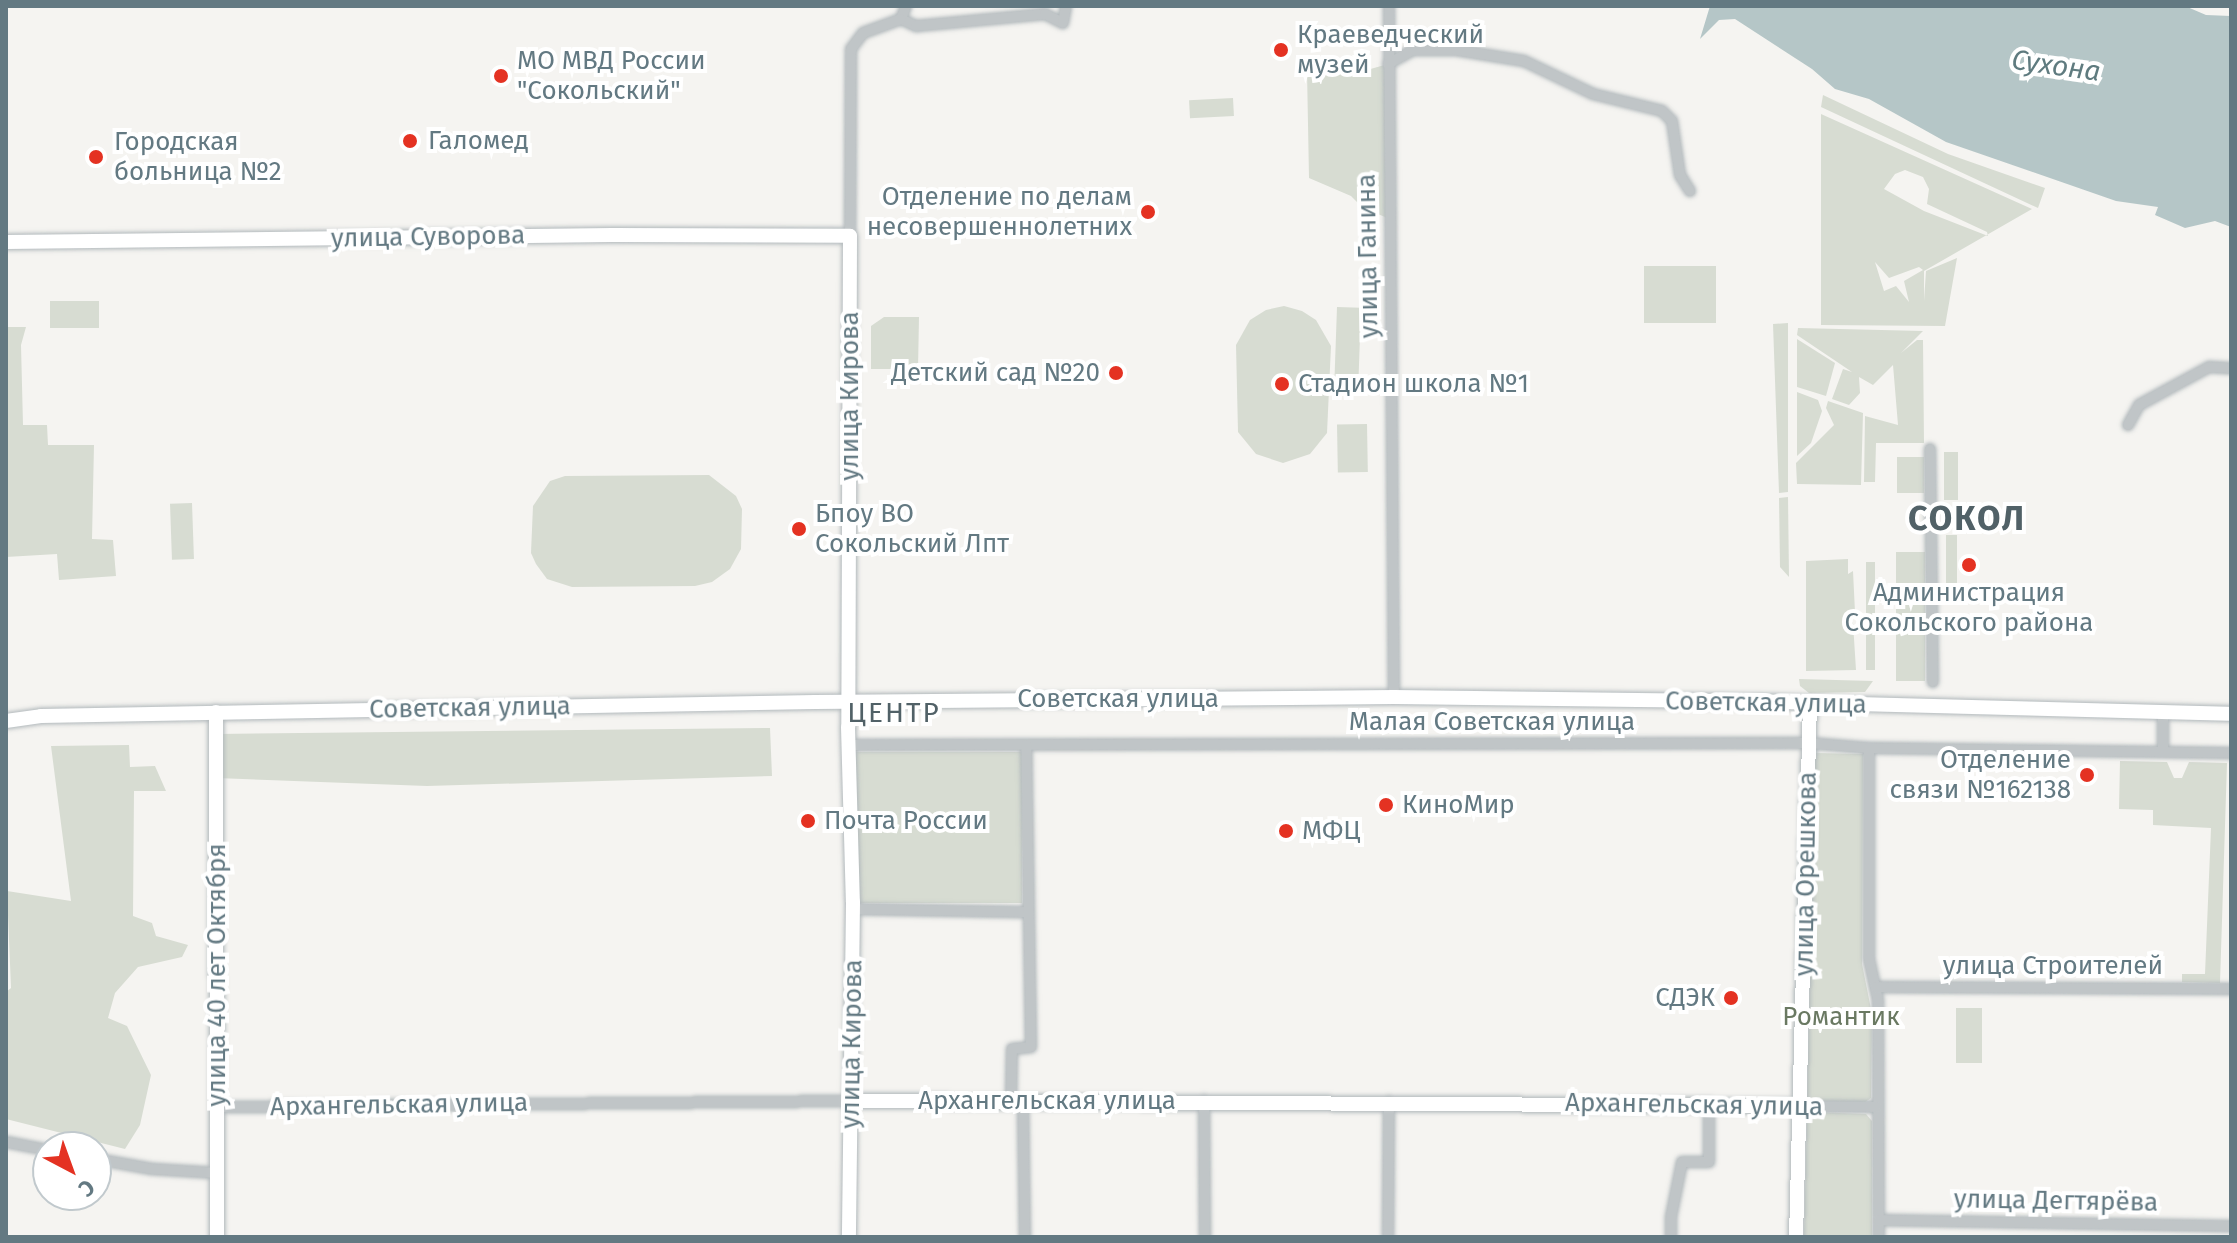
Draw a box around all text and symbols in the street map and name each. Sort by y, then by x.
place label: Краеведческий музей [1297,19,1484,80]
marker: Краеведческий музей [1272,41,1290,59]
water label: Сухона [2009,43,2103,89]
place label: МО МВД России "Сокольский" [517,45,706,106]
marker: МО МВД России "Сокольский" [492,67,510,85]
place label: Галомед [428,125,529,157]
place label: Городская больница №2 [114,126,282,188]
marker: Галомед [399,130,421,152]
marker: Городская больница №2 [85,146,107,168]
street label: улица Ганина [1351,173,1385,339]
place label: Отделение по делам несовершеннолетних [867,181,1132,242]
marker: Отделение по делам несовершеннолетних [1139,203,1157,221]
street label: улица Суворова [331,220,525,254]
street label: улица Кирова [834,311,866,481]
place label: Детский сад №20 [891,357,1100,389]
marker: Детский сад №20 [1107,364,1125,382]
place label: Стадион школа №1 [1298,368,1529,400]
marker: Стадион школа №1 [1273,375,1291,393]
place label: Бпоу ВО Сокольский Лпт [815,498,1009,560]
district label: СОКОЛ [1908,499,2026,539]
marker: Бпоу ВО Сокольский Лпт [790,520,808,538]
marker: Администрация Сокольского района [1960,556,1978,574]
place label: Администрация Сокольского района [1845,577,2093,638]
street label: Советская улица [1017,683,1219,715]
street label: Советская улица [1665,686,1867,720]
street label: Советская улица [369,691,571,725]
district label: ЦЕНТР [847,696,941,730]
street label: Малая Советская улица [1349,706,1635,738]
place label: Отделение связи №162138 [1889,744,2071,806]
marker: Отделение связи №162138 [2078,766,2096,784]
street label: улица Орешкова [1789,771,1823,977]
place label: КиноМир [1402,789,1515,821]
marker: КиноМир [1377,796,1395,814]
place label: Почта России [824,805,988,837]
marker: Почта России [799,812,817,830]
place label: МФЦ [1302,815,1361,847]
marker: МФЦ [1277,822,1295,840]
street label: улица 40 лет Октября [201,843,233,1107]
street label: улица Строителей [1943,950,2163,982]
street label: улица Кирова [835,959,869,1129]
place label: СДЭК [1655,982,1715,1014]
marker: СДЭК [1722,989,1740,1007]
park label: Романтик [1782,1001,1900,1033]
street label: Архангельская улица [918,1085,1176,1117]
street label: Архангельская улица [270,1087,528,1123]
street label: Архангельская улица [1565,1087,1823,1123]
north arrow [32,1131,112,1211]
text: С [73,1174,100,1202]
street label: улица Дегтярёва [1953,1184,2159,1218]

